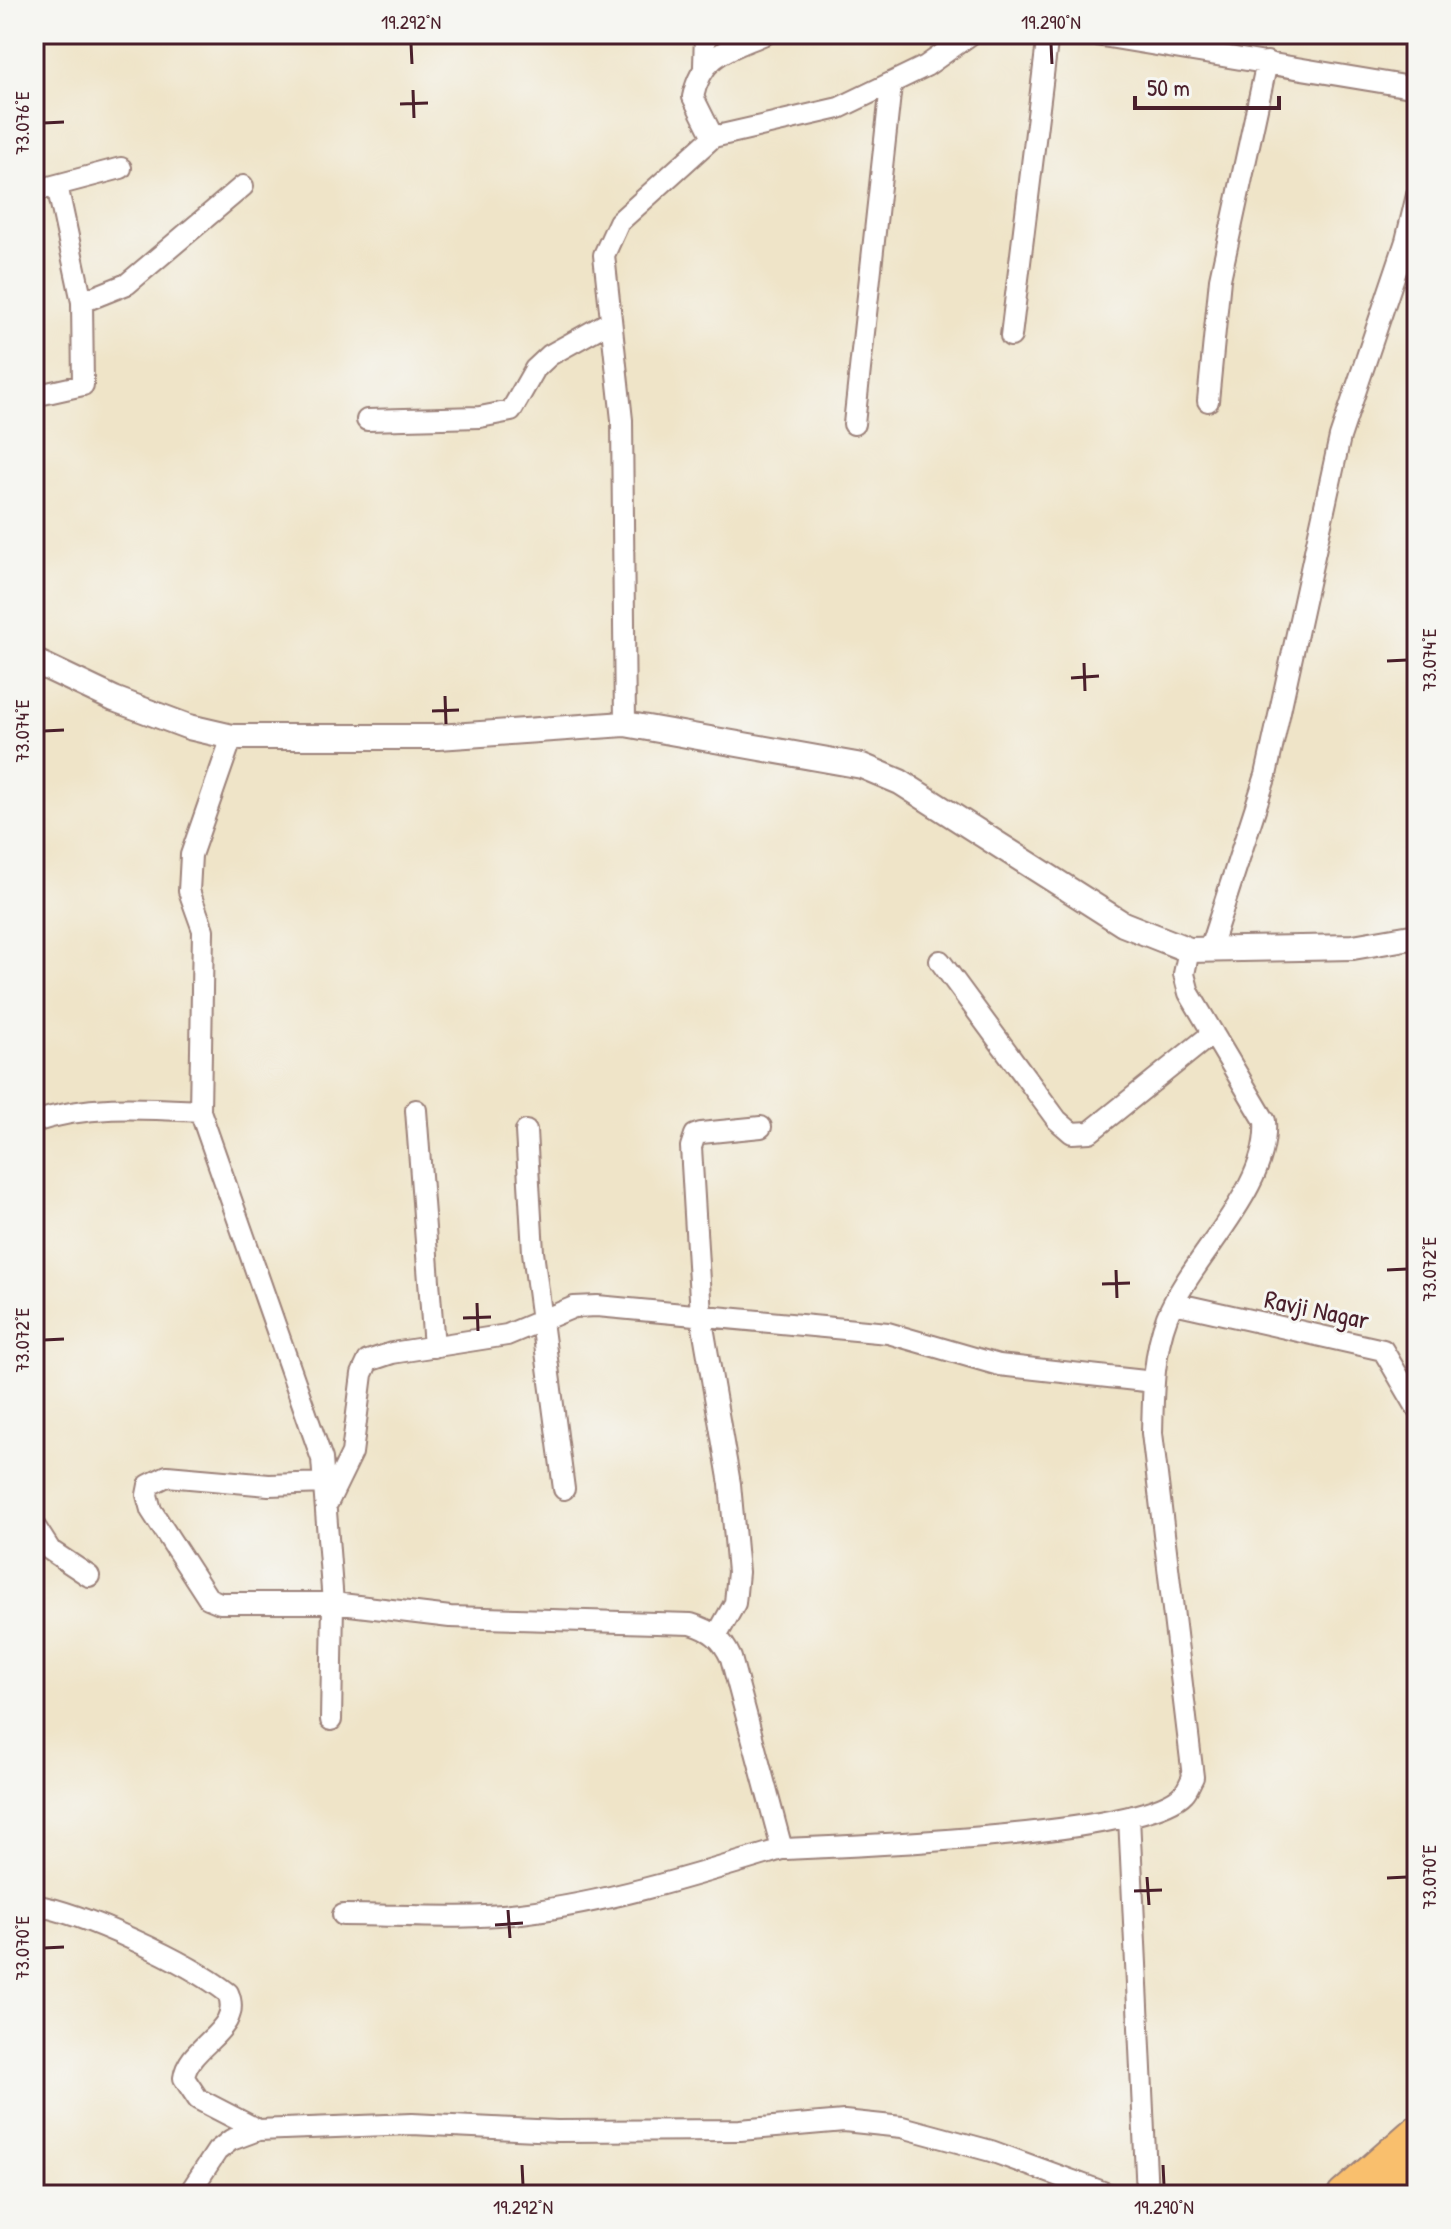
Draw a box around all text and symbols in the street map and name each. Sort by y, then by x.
text: 19.292°N [381,8,441,35]
text: 19.290°N [1021,8,1081,35]
scale bar [1135,60,1279,110]
text: 50 m [1147,71,1190,103]
text: 73.076°E [8,91,35,155]
text: 73.074°E [1415,628,1442,691]
text: 73.074°E [8,699,35,762]
text: 73.072°E [1415,1236,1442,1301]
street label: Ravji Nagar [1261,1281,1373,1337]
text: 73.072°E [8,1307,35,1372]
text: 73.070°E [1415,1845,1442,1909]
text: 73.070°E [8,1916,35,1980]
text: 19.292°N [493,2193,553,2220]
text: 19.290°N [1134,2193,1194,2220]

